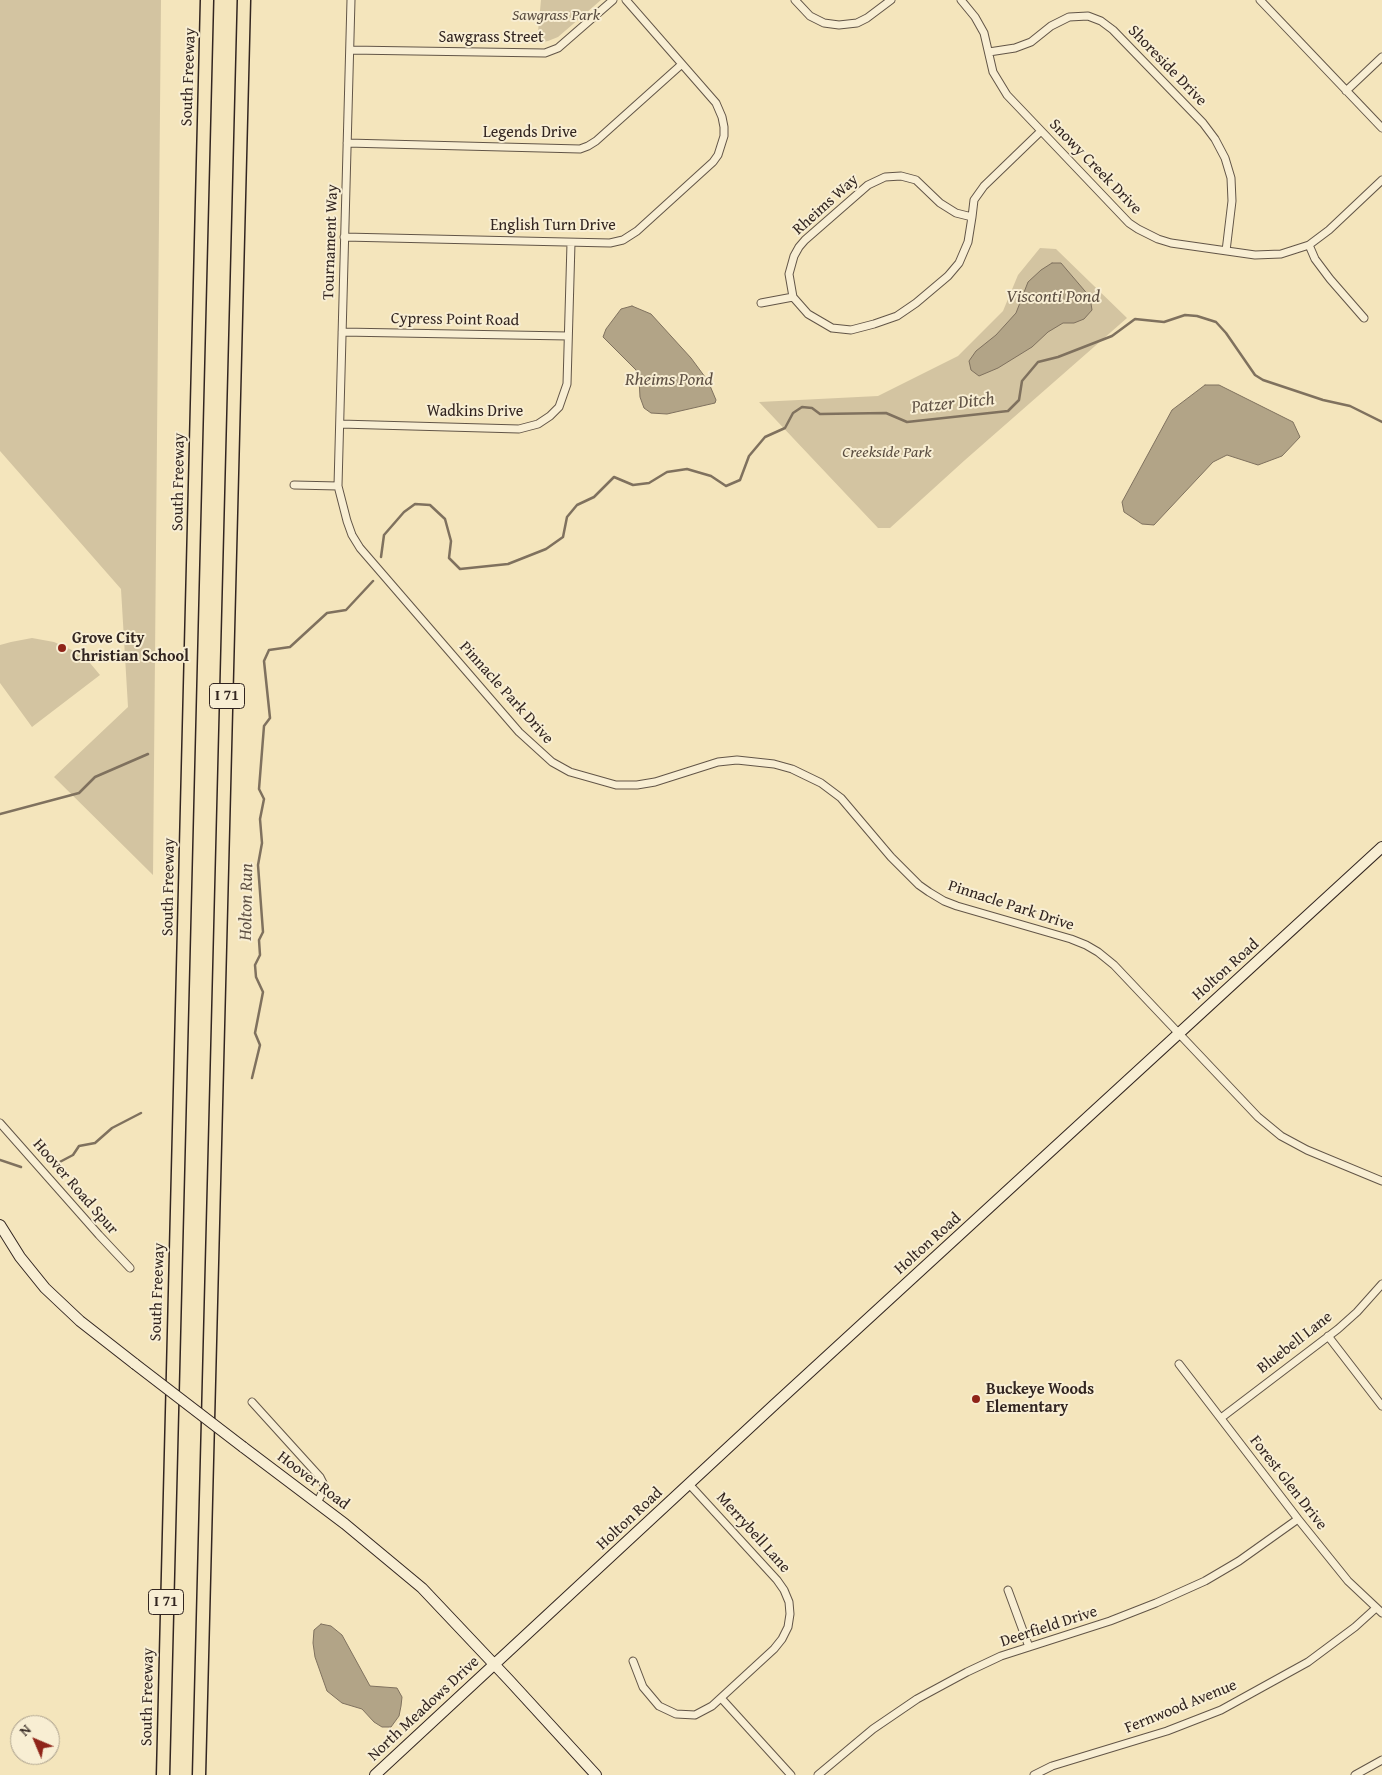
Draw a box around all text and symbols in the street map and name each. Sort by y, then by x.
park label: Sawgrass Park [512,6,600,26]
street label: Shoreside Drive [1124,22,1210,110]
street label: South Freeway [178,27,200,127]
street label: Sawgrass Street [438,28,544,48]
street label: Snowy Creek Drive [1045,115,1145,219]
street label: Legends Drive [483,123,577,143]
street label: Rheims Way [789,171,863,239]
street label: Tournament Way [319,184,343,300]
street label: English Turn Drive [490,216,616,236]
water label: Visconti Pond [1006,286,1100,308]
street label: Cypress Point Road [391,309,519,331]
water label: Rheims Pond [625,369,713,391]
water label: Patzer Ditch [910,389,996,419]
street label: Wadkins Drive [427,402,523,422]
street label: South Freeway [169,433,189,531]
park label: Creekside Park [842,443,932,463]
place label: Grove City Christian School [72,629,189,667]
street label: Pinnacle Park Drive [455,638,557,748]
marker: Grove City Christian School [56,642,68,654]
road number: I 71 [210,684,244,708]
street label: South Freeway [159,838,179,936]
water label: Holton Run [236,863,258,941]
street label: Pinnacle Park Drive [946,877,1076,935]
street label: Holton Road [1189,935,1263,1005]
street label: Hoover Road Spur [28,1135,122,1239]
street label: Holton Road [891,1209,965,1279]
street label: South Freeway [147,1242,169,1342]
street label: Bluebell Lane [1254,1308,1336,1378]
place label: Buckeye Woods Elementary [986,1380,1094,1418]
marker: Buckeye Woods Elementary [970,1393,982,1405]
street label: Forest Glen Drive [1245,1432,1331,1534]
street label: Hoover Road [273,1448,353,1514]
street label: Holton Road [593,1484,667,1554]
street label: Merrybell Lane [712,1489,794,1577]
road number: I 71 [148,1590,184,1614]
street label: Deerfield Drive [998,1602,1100,1652]
street label: South Freeway [138,1648,158,1746]
street label: North Meadows Drive [364,1652,484,1766]
street label: Fernwood Avenue [1122,1676,1240,1738]
north arrow [10,1715,60,1765]
text: N [15,1720,35,1740]

